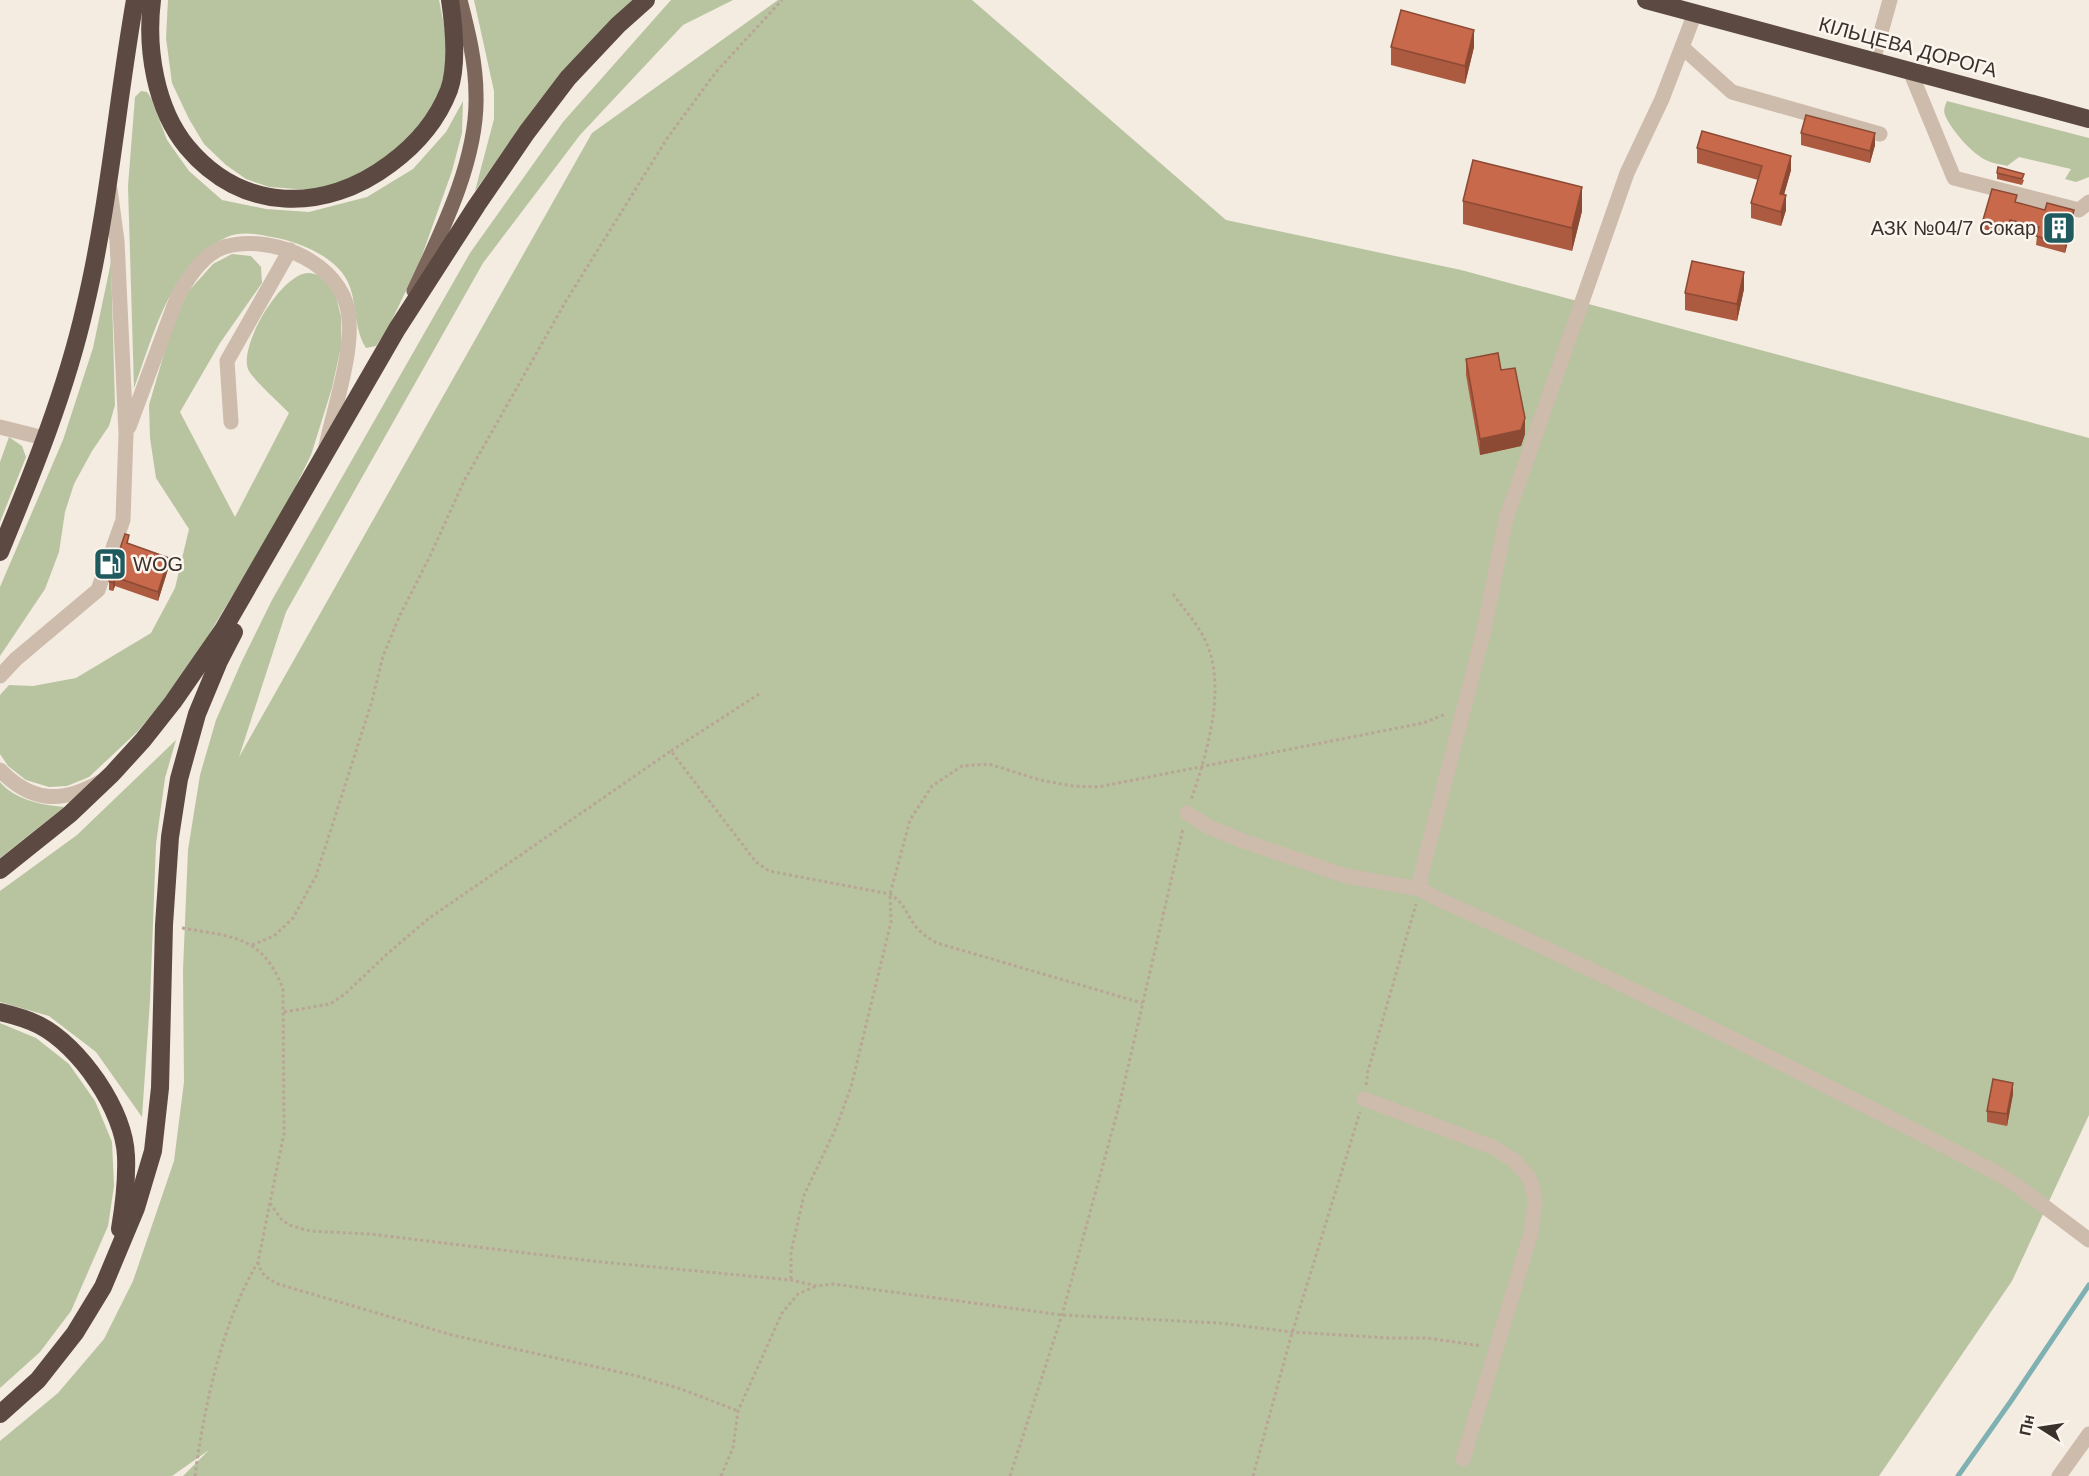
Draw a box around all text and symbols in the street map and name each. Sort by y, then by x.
street label: КІЛЬЦЕВА ДОРОГА [1816,13,2000,82]
building icon: АЗК №04/7 Сокар [2041,210,2077,246]
place label: АЗК №04/7 Сокар [1871,217,2036,239]
fuel station icon: WOG [92,546,128,582]
place label: WOG [133,553,183,575]
north arrow [2011,1398,2071,1458]
text: Пн [2016,1413,2037,1437]

